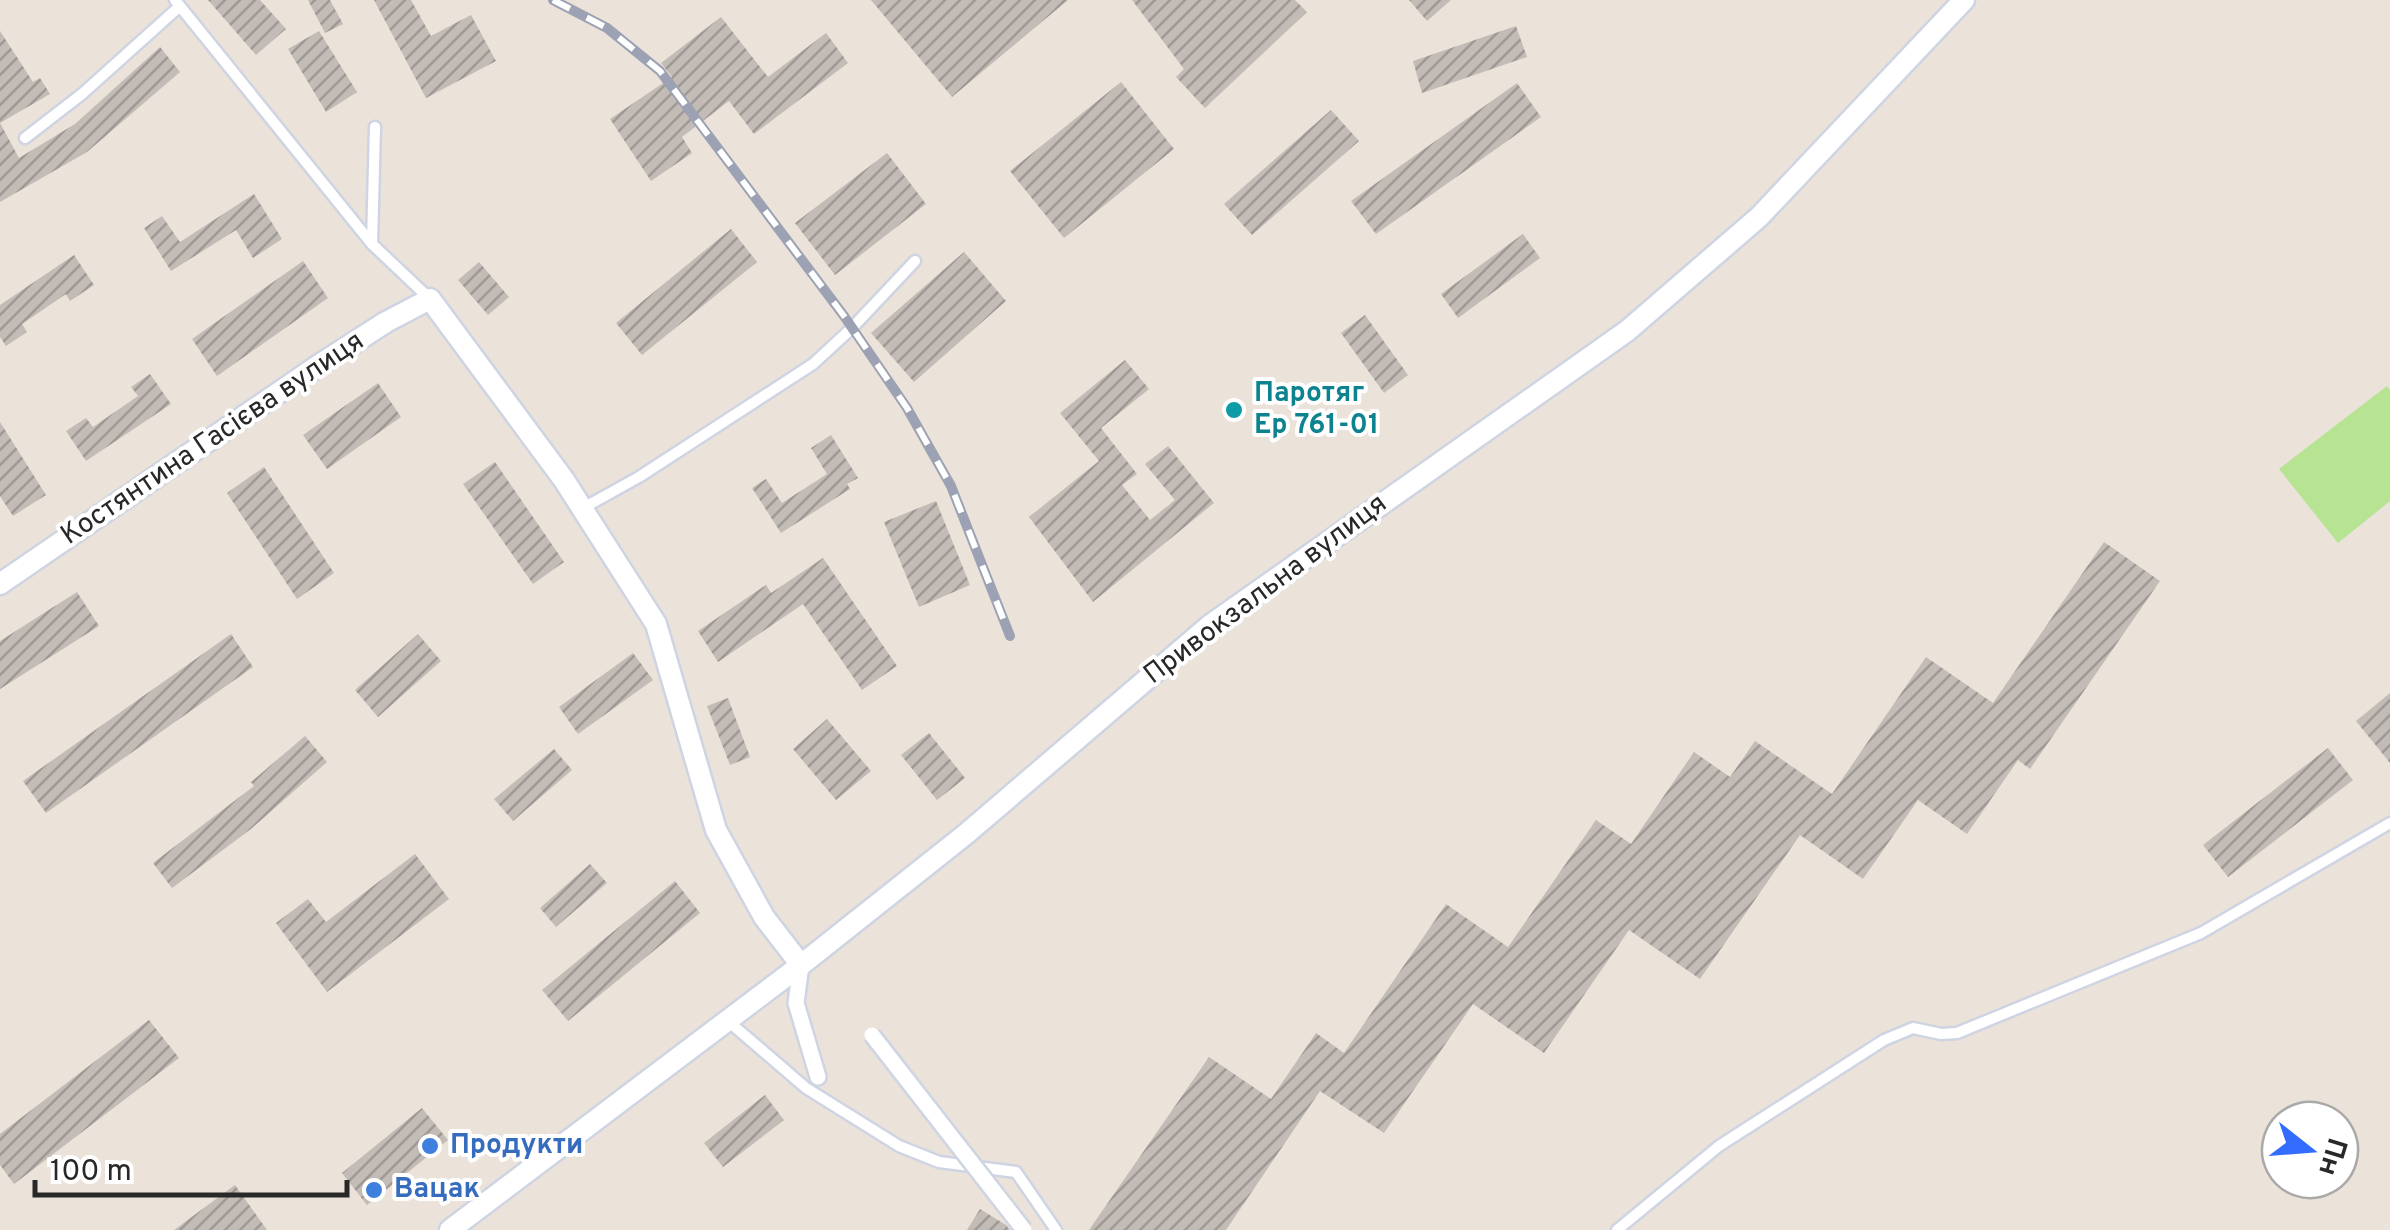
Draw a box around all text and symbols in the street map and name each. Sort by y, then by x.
street label: Костянтина Гасієва вулиця [54,324,372,554]
place label: Паротяг Ер 761-01 [1254,376,1379,444]
marker: Паротяг Ер 761-01 [1223,399,1245,421]
street label: Привокзальна вулиця [1137,487,1395,693]
north arrow [2260,1100,2360,1200]
place label: Продукти [450,1128,583,1164]
text: Пн [2308,1133,2354,1180]
scale bar [35,1135,348,1197]
marker: Продукти [419,1135,441,1157]
text: 100 m [50,1154,132,1191]
place label: Вацак [394,1172,480,1208]
marker: Вацак [363,1179,385,1201]

